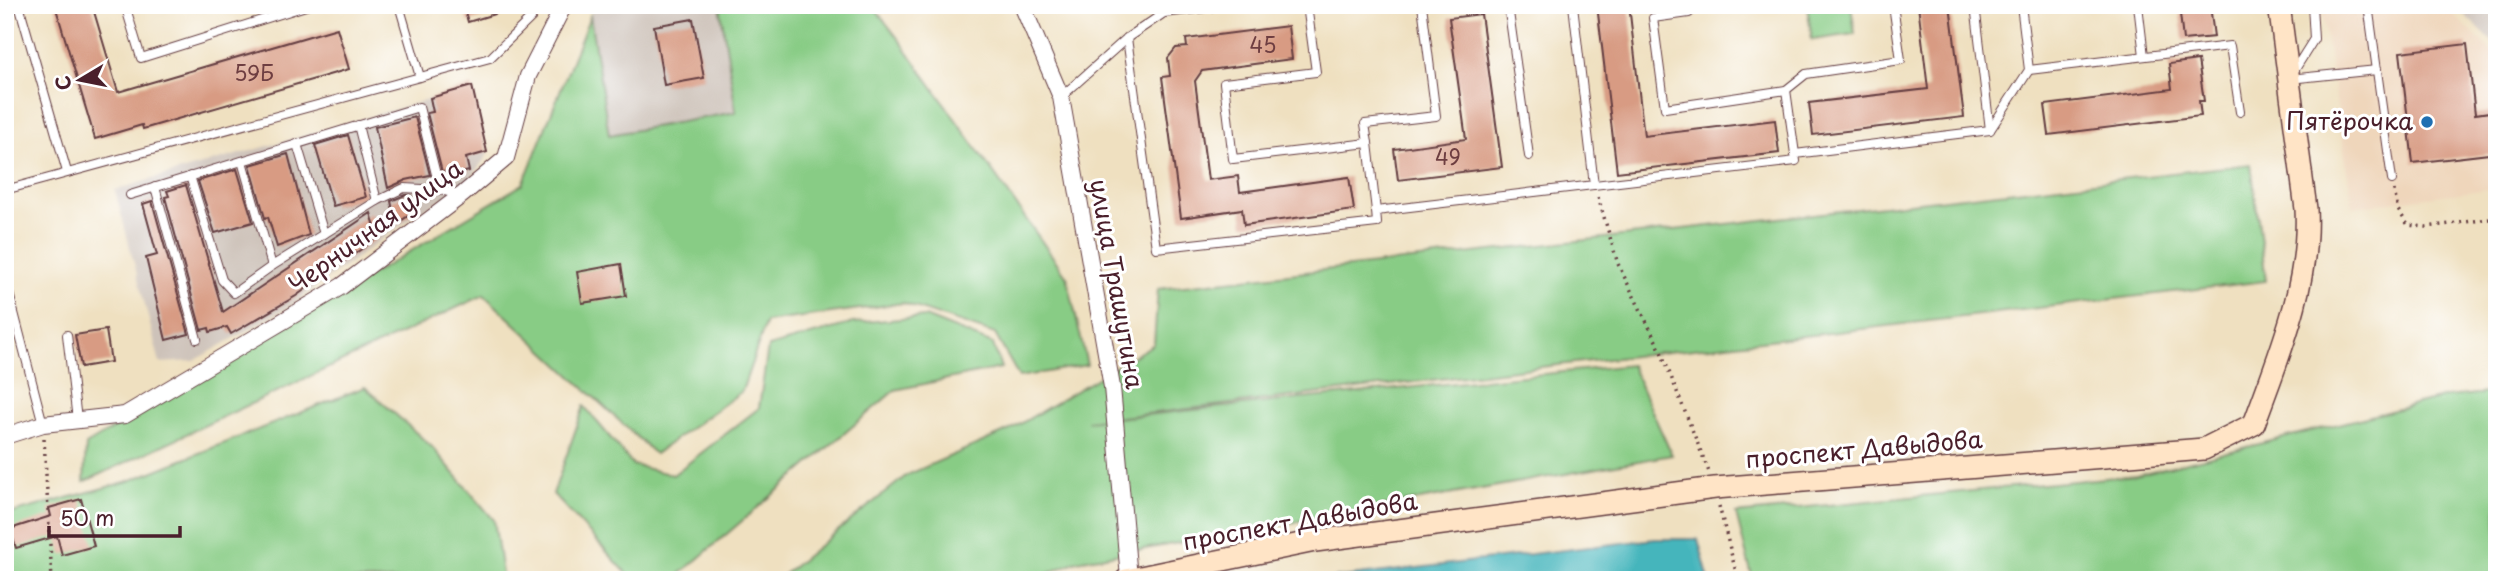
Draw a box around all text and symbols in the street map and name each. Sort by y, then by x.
house number: 45 [1250,28,1276,60]
north arrow [46,46,116,116]
house number: 59Б [234,56,274,88]
text: С [47,74,77,93]
place label: Пятёрочка [2286,102,2413,138]
marker: Пятёрочка [2419,114,2435,130]
house number: 49 [1435,140,1461,172]
street label: Черничная улица [280,150,469,301]
street label: улица Трашутина [1082,176,1154,392]
street label: проспект Давыдова [1744,420,1984,476]
street label: проспект Давыдова [1180,482,1420,558]
scale bar [49,494,180,538]
text: 50 m [60,501,114,533]

